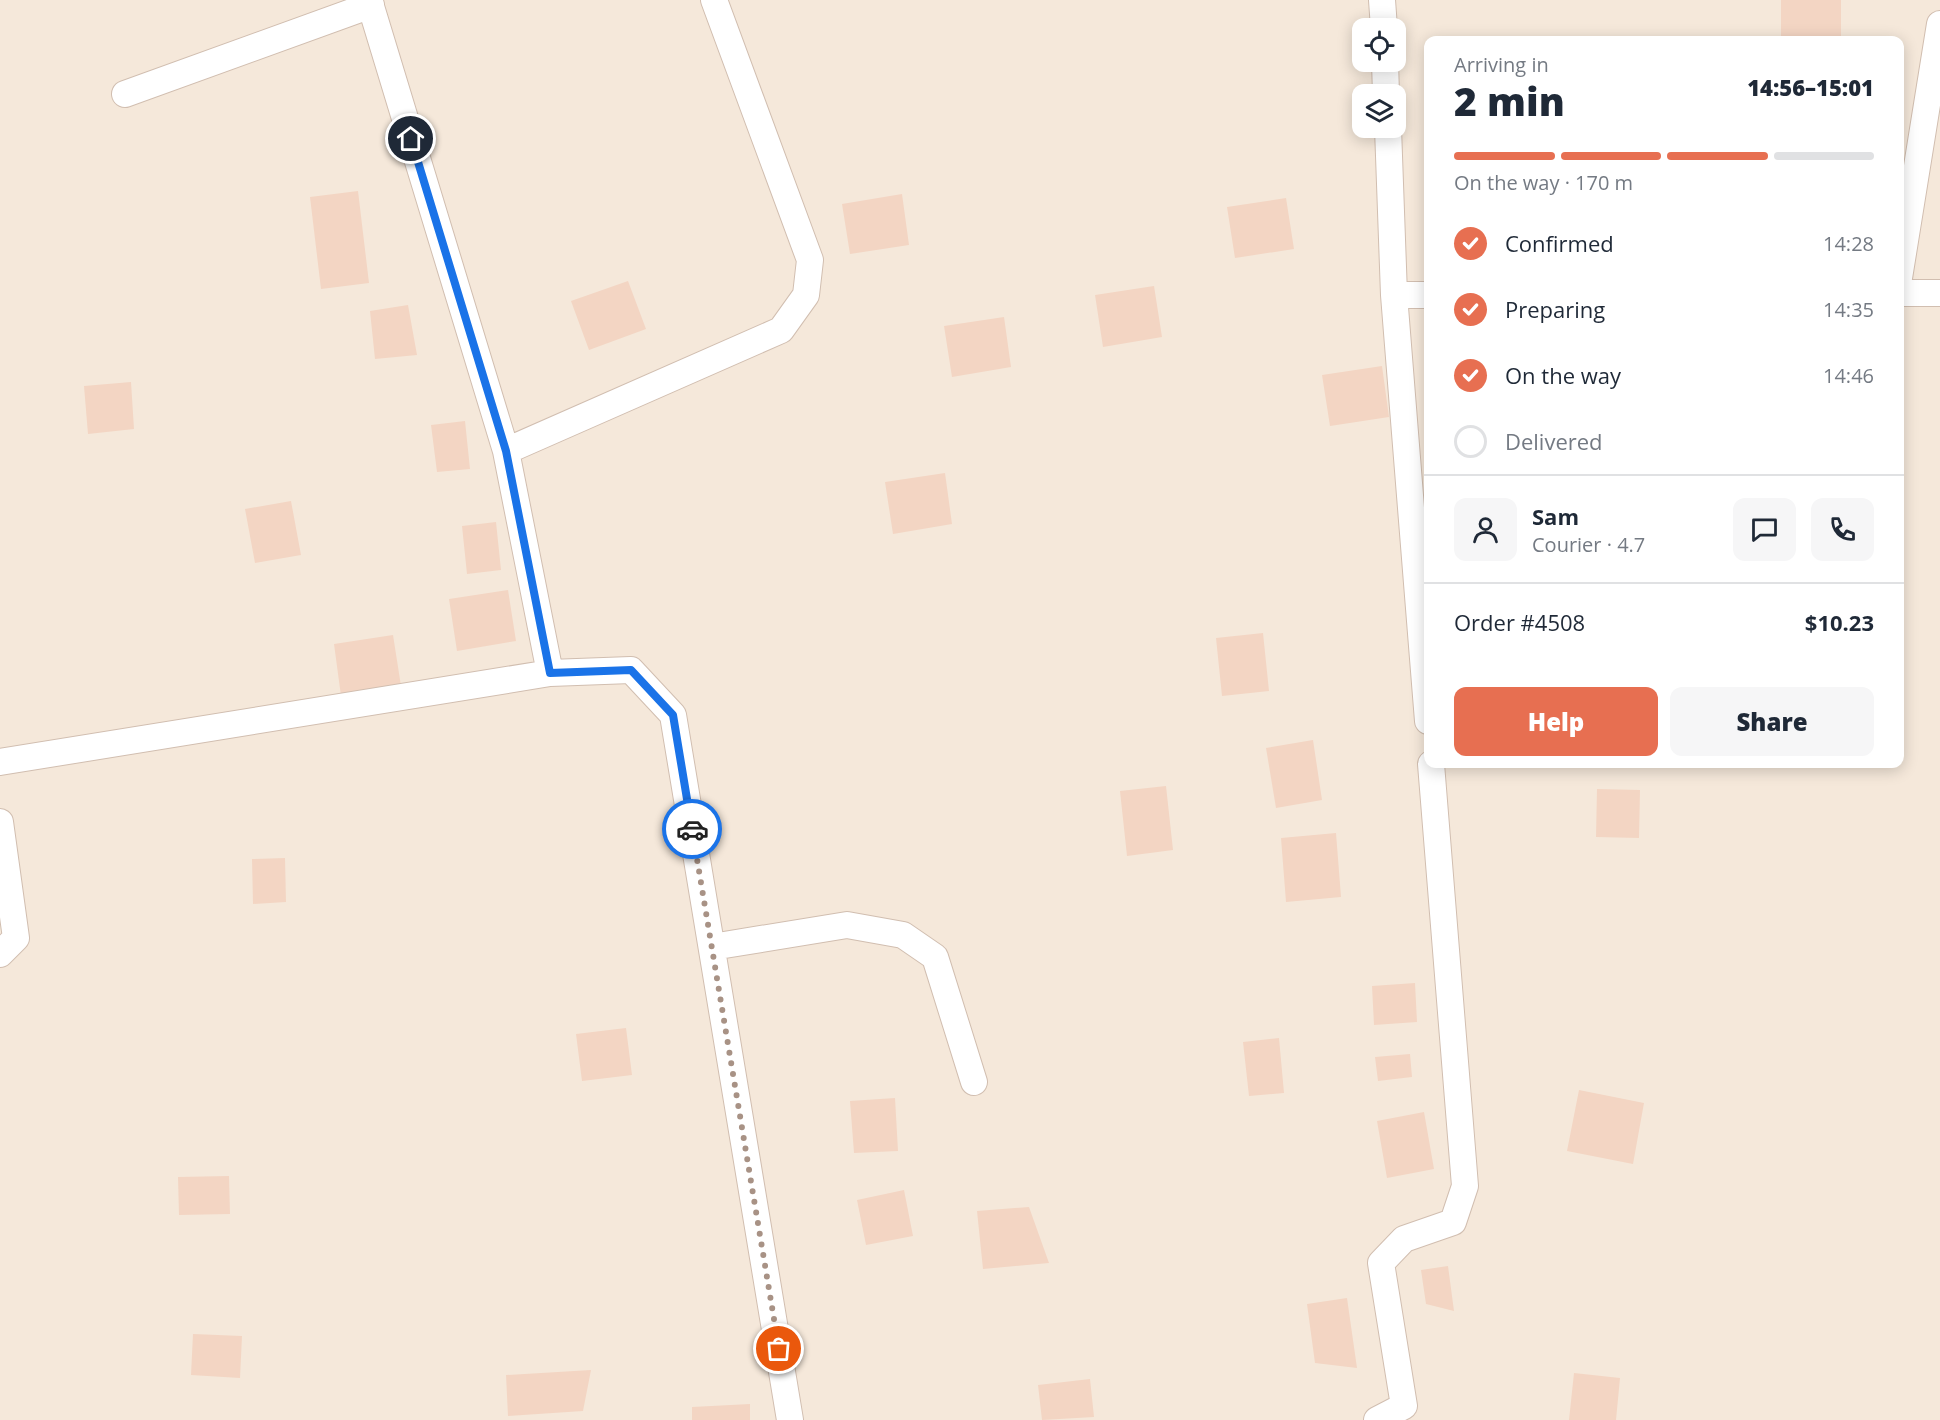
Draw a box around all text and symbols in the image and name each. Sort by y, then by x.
map controls [1352,18,1406,138]
button: locate [1352,18,1406,72]
text: Arriving in [1454,51,1549,78]
text: 14:56–15:01 [1747,72,1874,102]
text: 2 min [1454,74,1565,127]
button: layers [1352,84,1406,138]
pin [385,113,436,164]
icon: home [394,122,427,155]
text: On the way · 170 m [1454,169,1633,196]
icon: check [1454,227,1487,260]
text: Confirmed [1505,228,1614,258]
text: 14:28 [1823,230,1874,257]
icon: check [1454,293,1487,326]
text: Preparing [1505,294,1605,324]
text: 14:35 [1823,296,1874,323]
icon: check [1454,359,1487,392]
text: On the way [1505,360,1621,390]
text: 14:46 [1823,362,1874,389]
text: Delivered [1505,426,1603,456]
button: person [1454,498,1517,561]
button: chat [1733,498,1796,561]
button: phone [1811,498,1874,561]
text: Sam [1532,501,1579,531]
text: Courier · 4.7 [1532,531,1645,558]
text: Order #4508 [1454,607,1585,637]
text: $10.23 [1805,607,1874,637]
button: Help [1454,687,1658,756]
button: Share [1670,687,1874,756]
courier [662,799,722,859]
icon: car [676,813,709,846]
pin [753,1323,804,1374]
icon: bag [762,1332,795,1365]

